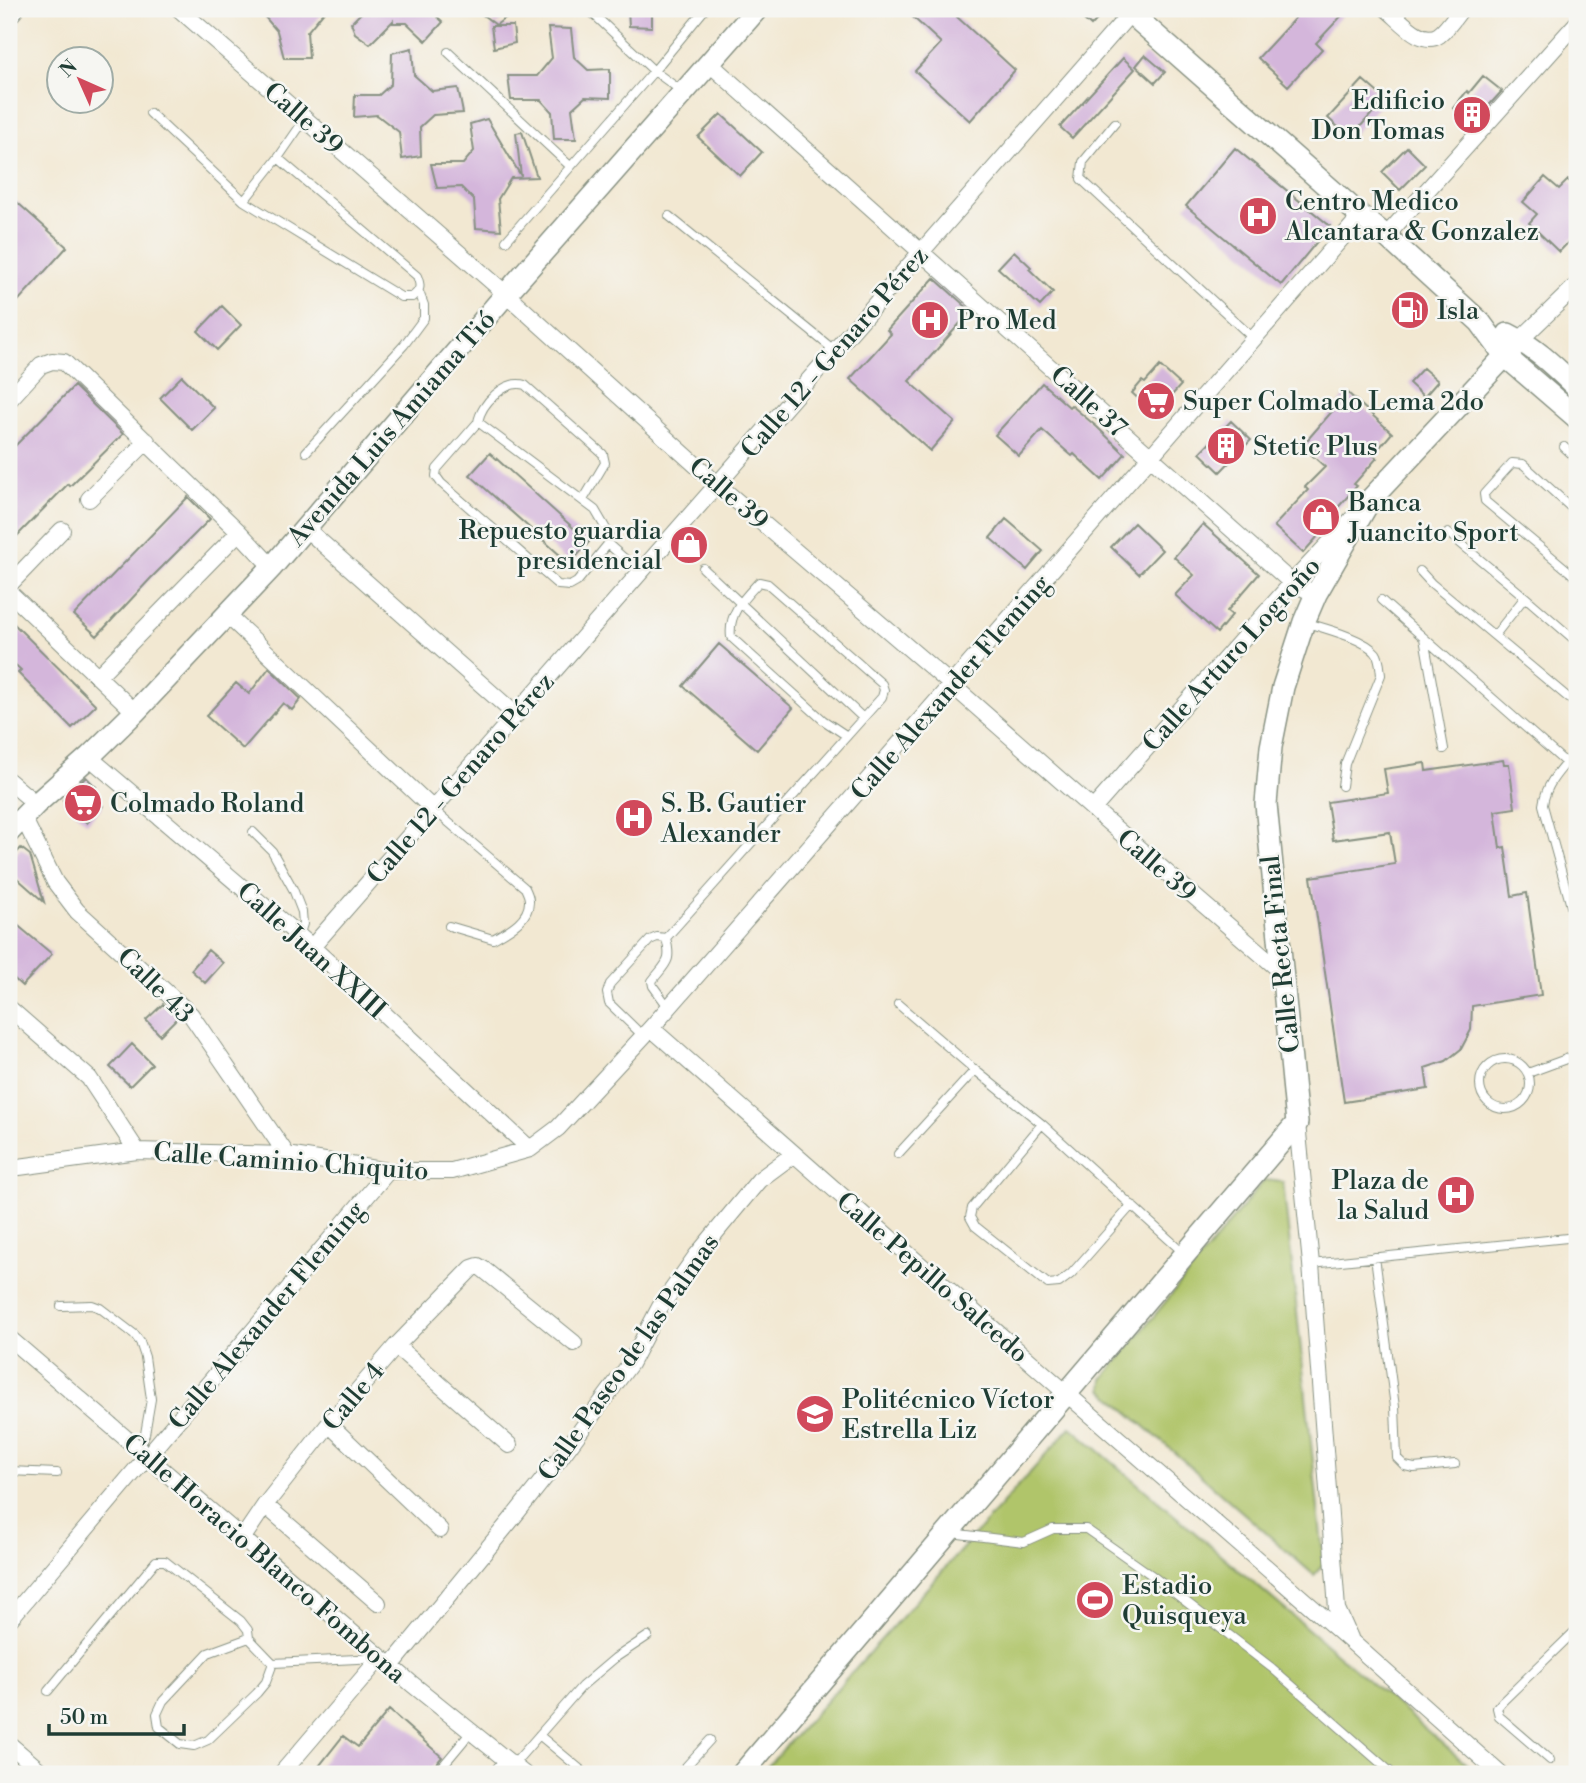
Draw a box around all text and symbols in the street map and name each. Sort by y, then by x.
north arrow [46,46,116,116]
text: N [55,55,82,82]
street label: Calle 39 [257,76,350,162]
place label: Edificio Don Tomas [1311,85,1445,147]
building icon: Edificio Don Tomas [1451,94,1493,136]
place label: Centro Medico Alcantara & Gonzalez [1284,186,1539,248]
hospital icon: Centro Medico Alcantara & Gonzalez [1237,195,1279,237]
street label: Calle 12 - Genaro Pérez [734,240,935,465]
fuel station icon: Isla [1389,289,1431,331]
place label: Isla [1437,295,1480,327]
hospital icon: Pro Med [909,299,951,341]
street label: Avenida Luis Amiama Tió [280,304,503,554]
place label: Pro Med [957,305,1057,337]
street label: Calle 37 [1043,359,1133,444]
supermarket icon: Super Colmado Lema 2do [1135,380,1177,422]
place label: Super Colmado Lema 2do [1183,386,1484,418]
building icon: Stetic Plus [1205,425,1247,467]
place label: Stetic Plus [1253,431,1378,463]
street label: Calle 39 [682,451,775,537]
place label: Banca Juancito Sport [1347,487,1519,549]
shop icon: Banca Juancito Sport [1300,496,1342,538]
place label: Repuesto guardia presidencial [459,515,663,577]
shop icon: Repuesto guardia presidencial [668,524,710,566]
street label: Calle Arturo Logroño [1136,551,1328,759]
street label: Calle Alexander Fleming [844,568,1058,807]
street label: Calle 12 - Genaro Pérez [360,666,561,891]
supermarket icon: Colmado Roland [62,782,104,824]
place label: Colmado Roland [110,788,305,820]
place label: S. B. Gautier Alexander [660,788,806,850]
hospital icon: S. B. Gautier Alexander [613,797,655,839]
street label: Calle 39 [1110,823,1203,909]
street label: Calle Recta Final [1255,853,1307,1054]
street label: Calle Juan XXIII [230,875,393,1026]
street label: Calle 43 [110,941,200,1030]
street label: Calle Caminio Chiquito [152,1136,430,1188]
place label: Plaza de la Salud [1331,1165,1429,1227]
hospital icon: Plaza de la Salud [1435,1174,1477,1216]
street label: Calle Pepillo Salcedo [830,1185,1035,1370]
street label: Calle Alexander Fleming [162,1194,372,1436]
street label: Calle Paseo de las Palmas [531,1228,726,1487]
street label: Calle 4 [316,1356,392,1438]
place label: Politécnico Víctor Estrella Liz [842,1384,1055,1446]
school or university icon: Politécnico Víctor Estrella Liz [794,1393,836,1435]
street label: Calle Horacio Blanco Fombona [116,1427,413,1691]
place label: Estadio Quisqueya [1122,1570,1248,1632]
sports icon: Estadio Quisqueya [1074,1579,1116,1621]
scale bar [49,1692,184,1736]
text: 50 m [60,1705,108,1731]

